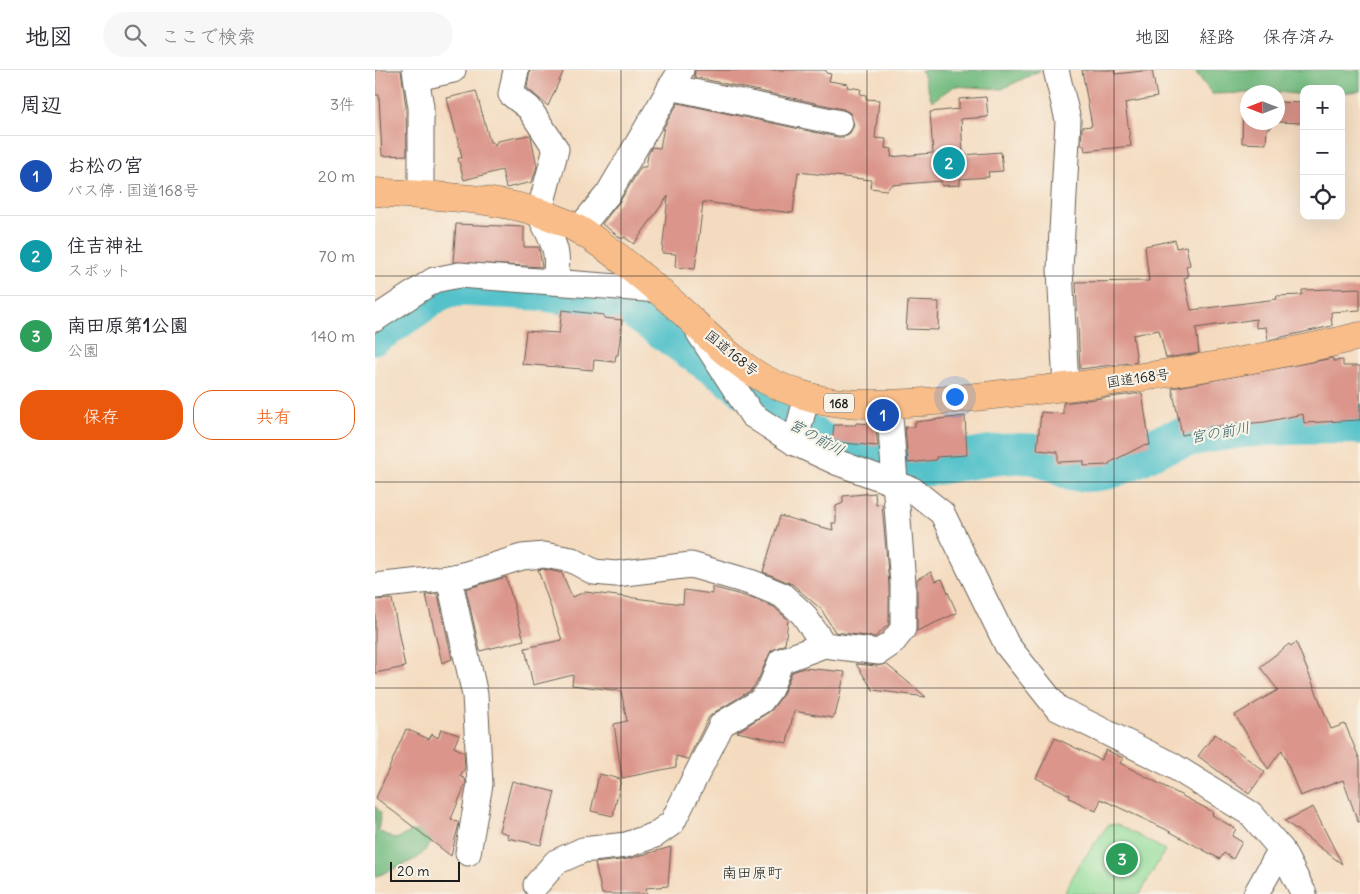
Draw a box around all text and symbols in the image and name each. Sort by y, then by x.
search box [103,12,453,57]
text: 地図 [25,21,73,51]
icon: search [121,21,149,49]
text: ここで検索 [161,24,256,48]
text: 地図 [1135,25,1171,48]
text: 経路 [1199,25,1235,48]
text: 保存済み [1263,25,1335,48]
north arrow [1240,85,1285,130]
map controls [1300,85,1345,220]
button: + [1300,85,1345,130]
text: 周辺 [20,91,62,118]
text: 3件 [330,94,355,114]
button: − [1300,130,1345,175]
pin: 2 [933,144,965,182]
text: お松の宮 [67,153,143,177]
text: 1 [33,166,39,186]
text: 20 m [318,166,355,186]
button: locate [1300,175,1345,220]
text: バス停 · 国道168号 [67,180,199,200]
text: 住吉神社 [67,233,143,257]
text: 2 [32,246,40,266]
text: 70 m [319,246,355,266]
text: スポット [67,260,131,280]
text: 南田原第1公園 [67,313,189,337]
text: 3 [31,326,41,346]
text: 140 m [311,326,355,346]
street label: 国道168号 [702,326,762,380]
text: 公園 [67,340,99,360]
street label: 国道168号 [1105,365,1171,391]
your location [942,384,968,410]
button: 保存 [20,390,183,440]
button: 共有 [193,390,355,440]
road number: 168 [824,393,854,412]
pin: 1 [867,396,899,434]
water label: 宮の前川 [786,414,848,460]
water label: 宮の前川 [1189,417,1251,447]
pin: 3 [1106,840,1138,878]
scale bar [390,859,460,882]
text: 20 m [397,862,430,880]
district label: 南田原町 [722,863,783,882]

